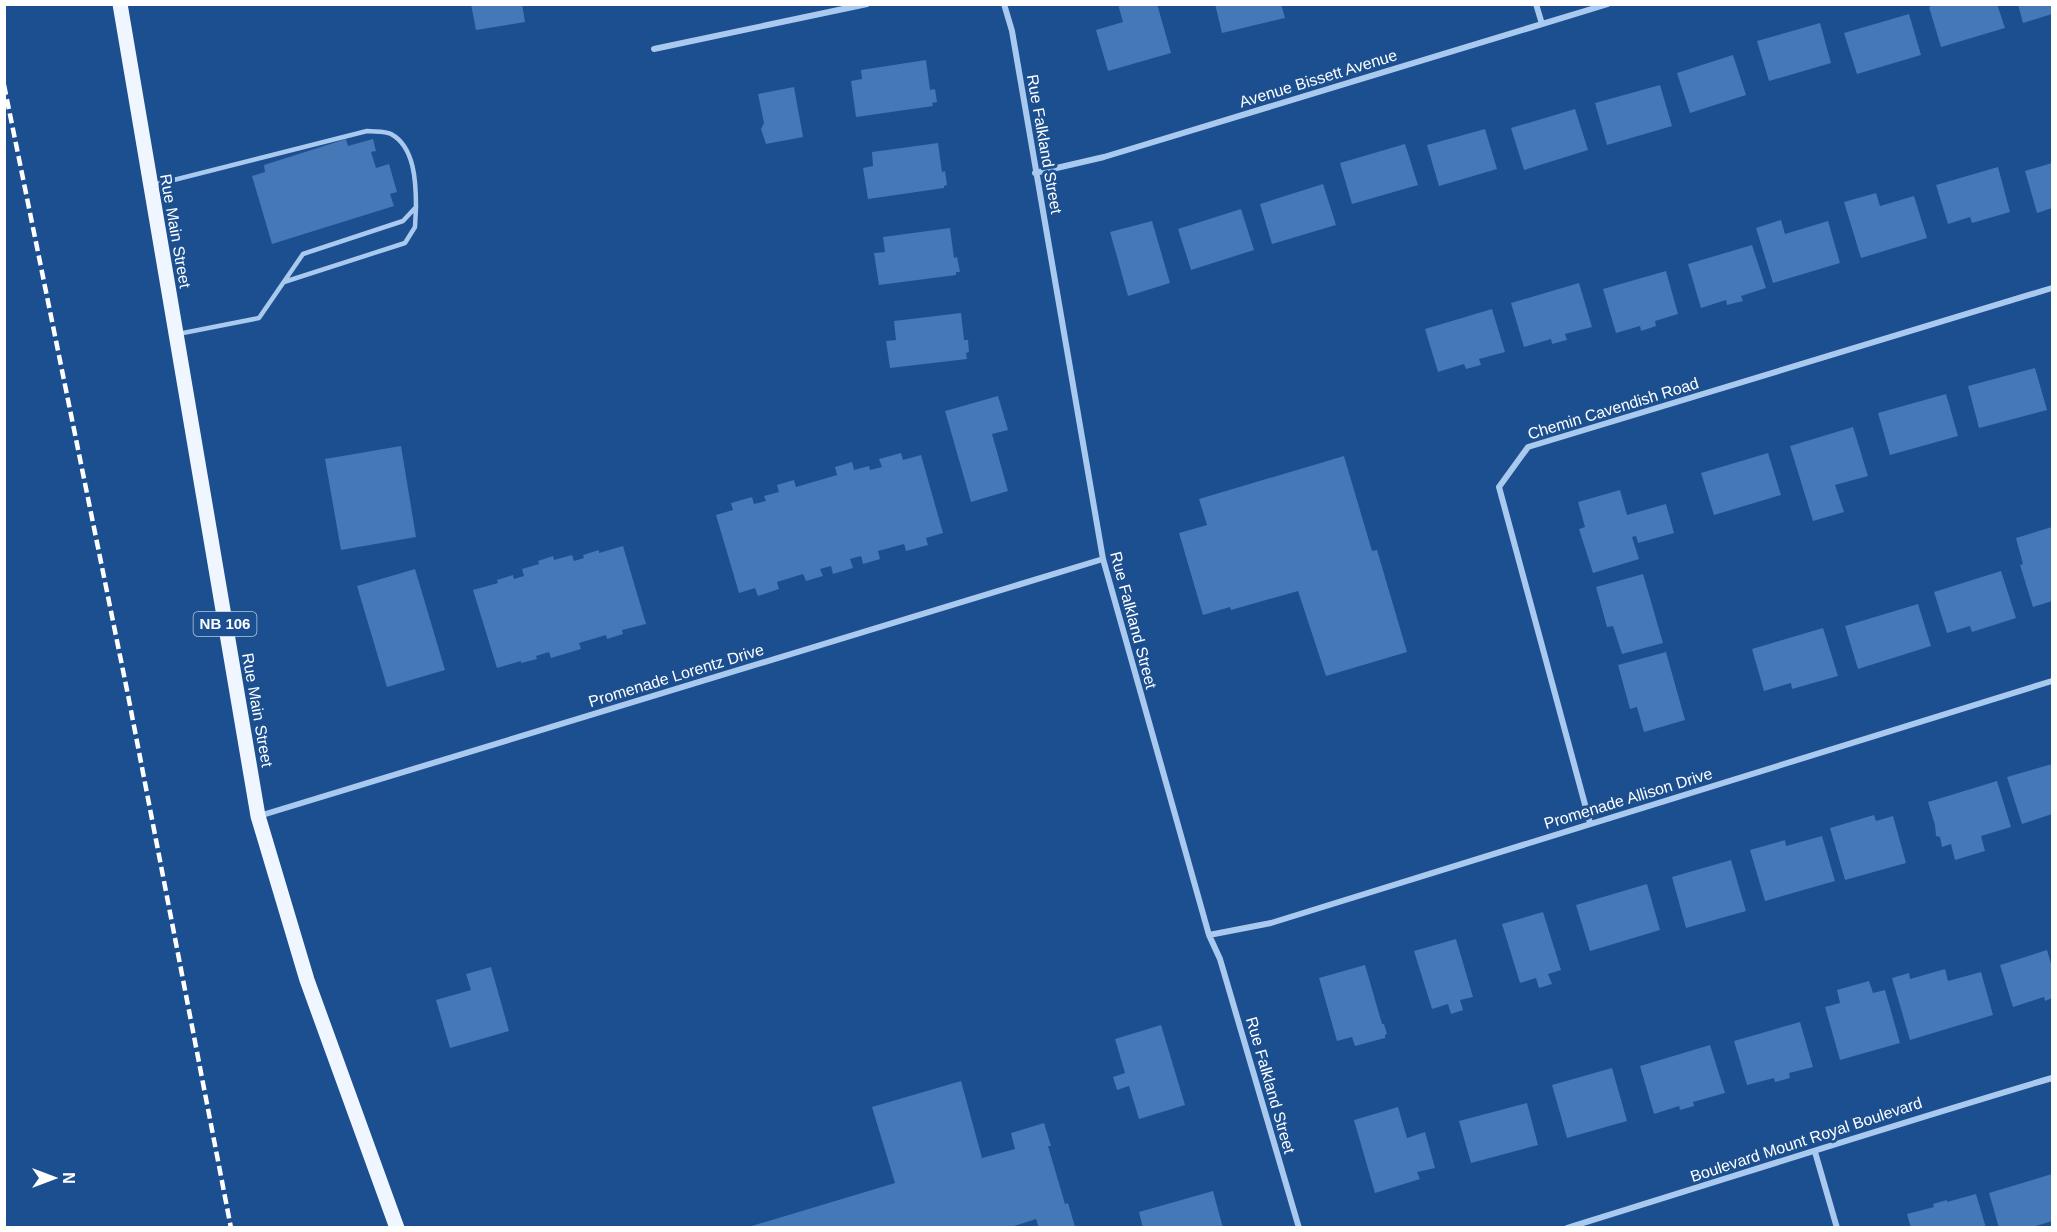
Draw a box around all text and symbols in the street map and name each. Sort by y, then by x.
street label: Avenue Bissett Avenue [1237,46,1399,111]
street label: Rue Falkland Street [1024,73,1065,216]
street label: Rue Main Street [157,173,194,290]
street label: Chemin Cavendish Road [1526,374,1701,443]
street label: Rue Falkland Street [1107,550,1160,691]
road number: NB 106 [194,612,256,636]
street label: Promenade Lorentz Drive [586,641,766,710]
street label: Rue Main Street [239,652,276,769]
street label: Promenade Allison Drive [1542,765,1714,832]
street label: Rue Falkland Street [1243,1015,1298,1156]
street label: Boulevard Mount Royal Boulevard [1688,1094,1924,1185]
north arrow [24,1148,84,1208]
text: N [60,1172,77,1184]

